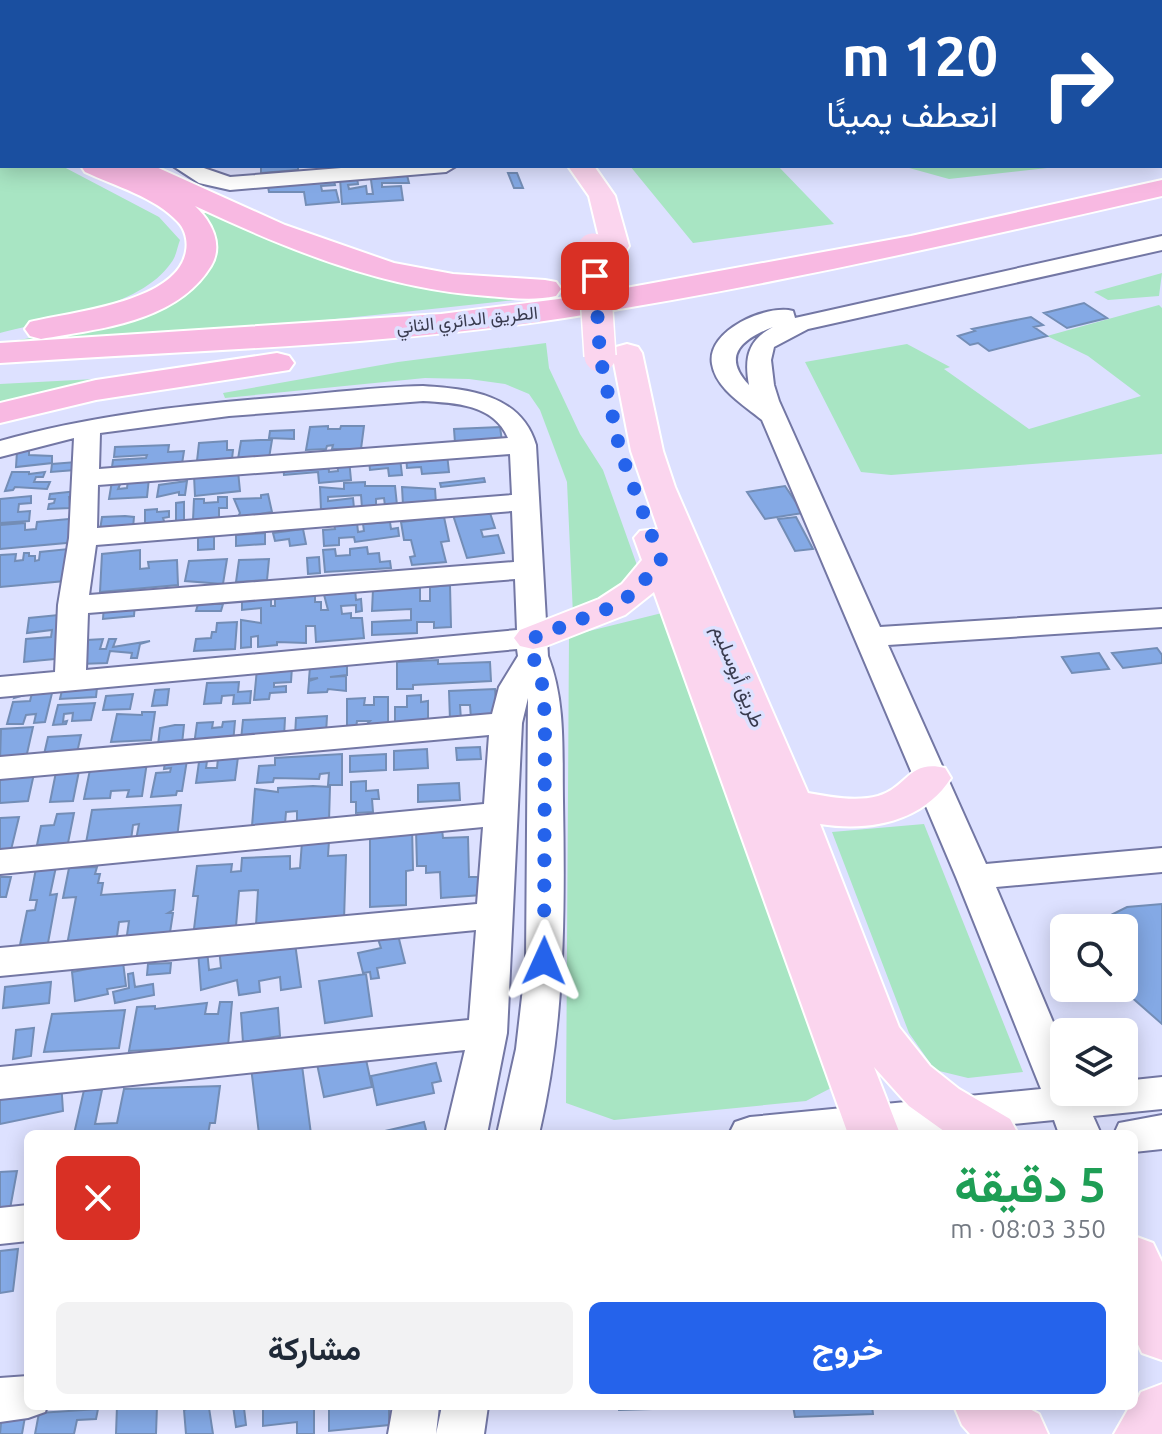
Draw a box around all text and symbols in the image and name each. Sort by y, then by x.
text: 120 m [842,24,998,87]
icon: right [1026,32,1130,136]
text: انعطف يمينًا [826,93,998,134]
pin [561,242,629,310]
icon: arrive [573,254,617,298]
street label: الطريق الدائري الثاني [395,302,539,342]
street label: طريق أبوسليم [706,621,770,731]
map controls [1050,914,1138,1106]
button: search [1050,914,1138,1002]
position arrow [502,919,586,1003]
button: layers [1050,1018,1138,1106]
button: close [56,1156,140,1240]
text: 5 دقيقة [954,1157,1106,1211]
text: 350 m · 08:03 [950,1214,1106,1243]
button: مشاركة [56,1302,573,1394]
button: خروج [589,1302,1106,1394]

